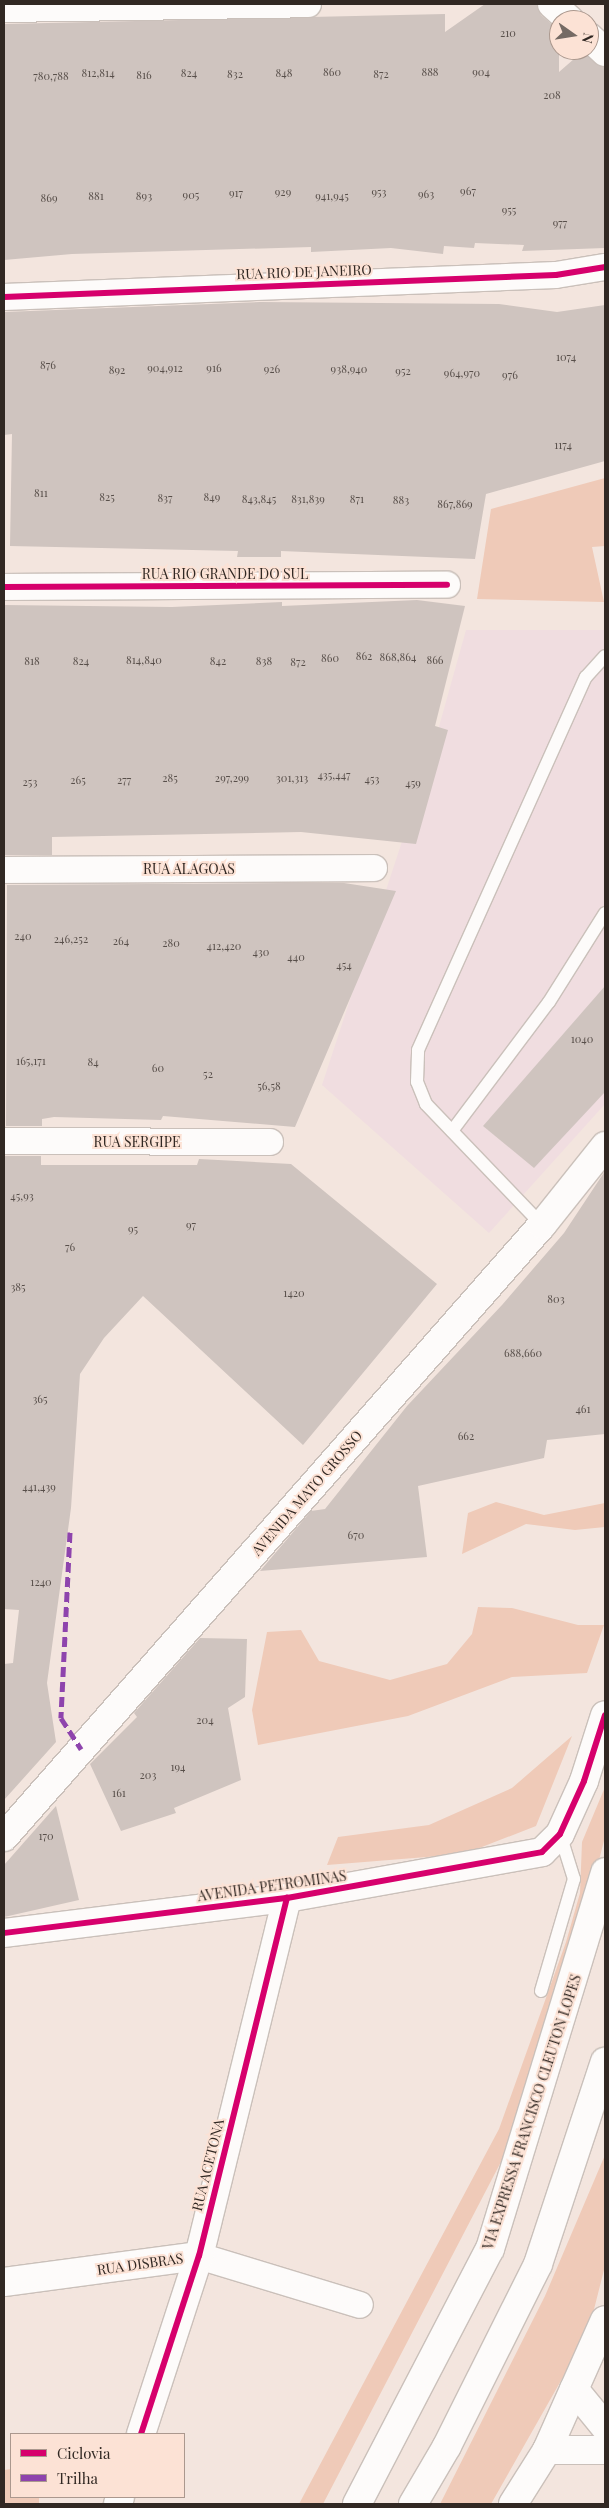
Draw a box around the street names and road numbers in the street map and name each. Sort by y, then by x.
street label: RUA RIO DE JANEIRO [236,261,372,283]
street label: RUA RIO GRANDE DO SUL [142,566,308,582]
street label: RUA ALAGOAS [143,861,235,877]
street label: RUA SERGIPE [94,1134,180,1150]
street label: AVENIDA MATO GROSSO [248,1427,366,1559]
street label: AVENIDA PETROMINAS [197,1867,347,1905]
street label: VIA EXPRESSA FRANCISCO CLEUTON LOPES [479,1972,585,2252]
street label: RUA ACETONA [188,2117,228,2213]
street label: RUA DISBRAS [96,2250,184,2278]

